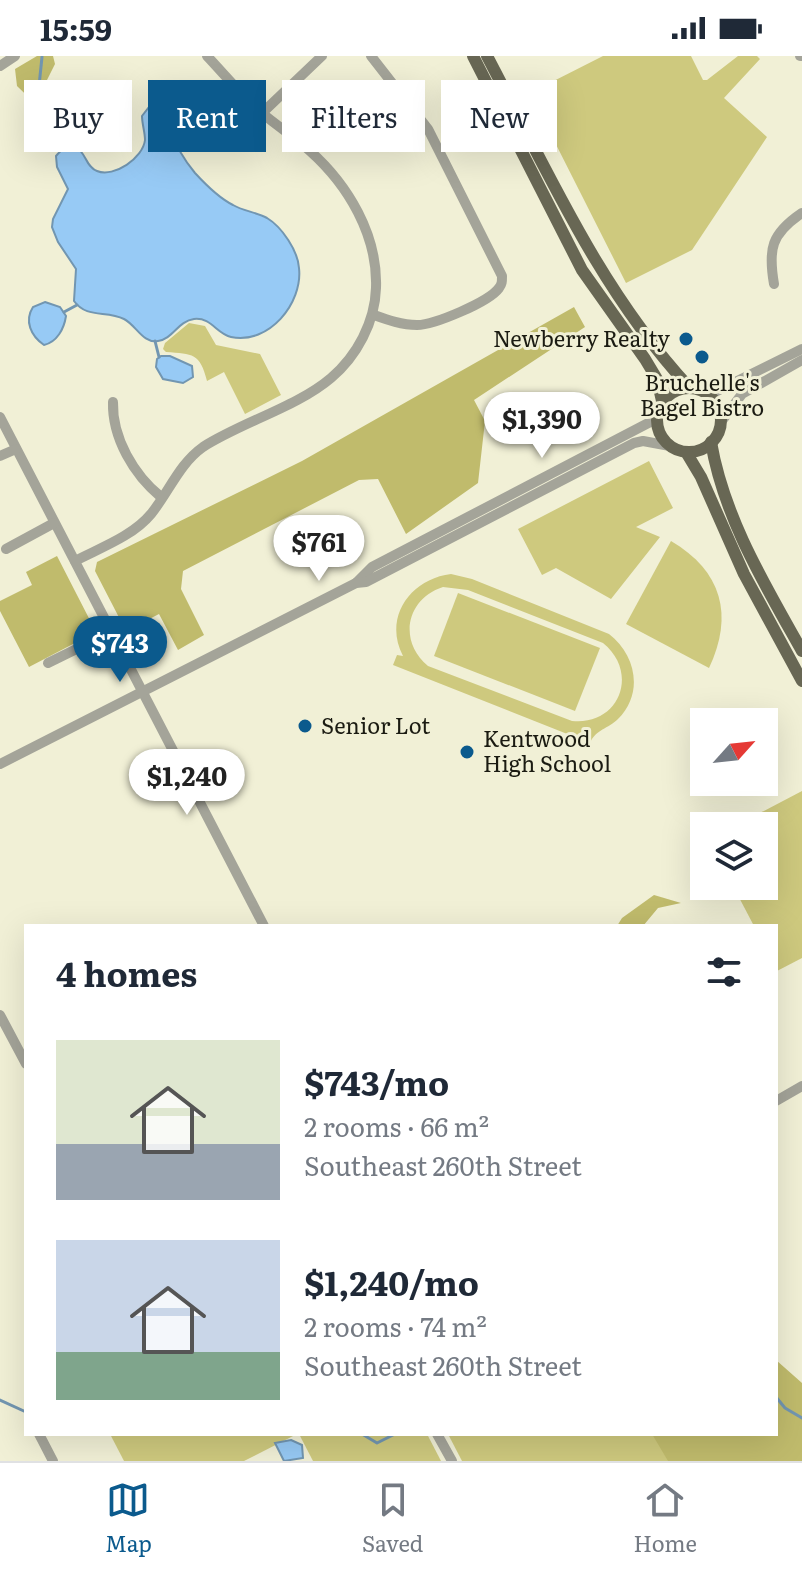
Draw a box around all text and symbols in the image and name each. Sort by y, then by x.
text: 15:59 [40,6,112,50]
chip: Buy [24,80,132,152]
chip: Rent [148,80,266,152]
chip: Filters [282,80,425,152]
chip: New [441,80,557,152]
place label: Newberry Realty [493,321,670,354]
marker: Newberry Realty [677,330,695,348]
marker: Bruchelle's Bagel Bistro [693,348,711,366]
place label: Bruchelle's Bagel Bistro [640,365,764,423]
pin: $1,390 [477,392,607,460]
text: $1,390 [502,398,582,437]
pin: $761 [272,515,366,583]
text: $761 [291,521,347,560]
pin: $743 [73,616,167,684]
text: $743 [91,622,149,661]
place label: Senior Lot [321,708,430,741]
north arrow [690,708,778,796]
map controls [690,708,778,900]
marker: Senior Lot [296,717,314,735]
place label: Kentwood High School [483,721,611,779]
marker: Kentwood High School [458,743,476,761]
pin: $1,240 [122,749,252,817]
text: $1,240 [147,755,227,794]
button: layers [690,812,778,900]
text: 4 homes [56,947,197,997]
icon: filters [702,950,746,994]
text: $743/mo [304,1056,449,1106]
icon: home [120,1072,216,1168]
text: 2 rooms · 66 m² [304,1106,489,1145]
text: Southeast 260th Street [304,1145,582,1184]
text: $1,240/mo [304,1256,479,1306]
icon: home [120,1272,216,1368]
text: 2 rooms · 74 m² [304,1306,487,1345]
text: Southeast 260th Street [304,1345,582,1384]
tab: Map [105,1478,152,1559]
tab: Saved [362,1478,423,1559]
tab: Home [633,1478,697,1559]

